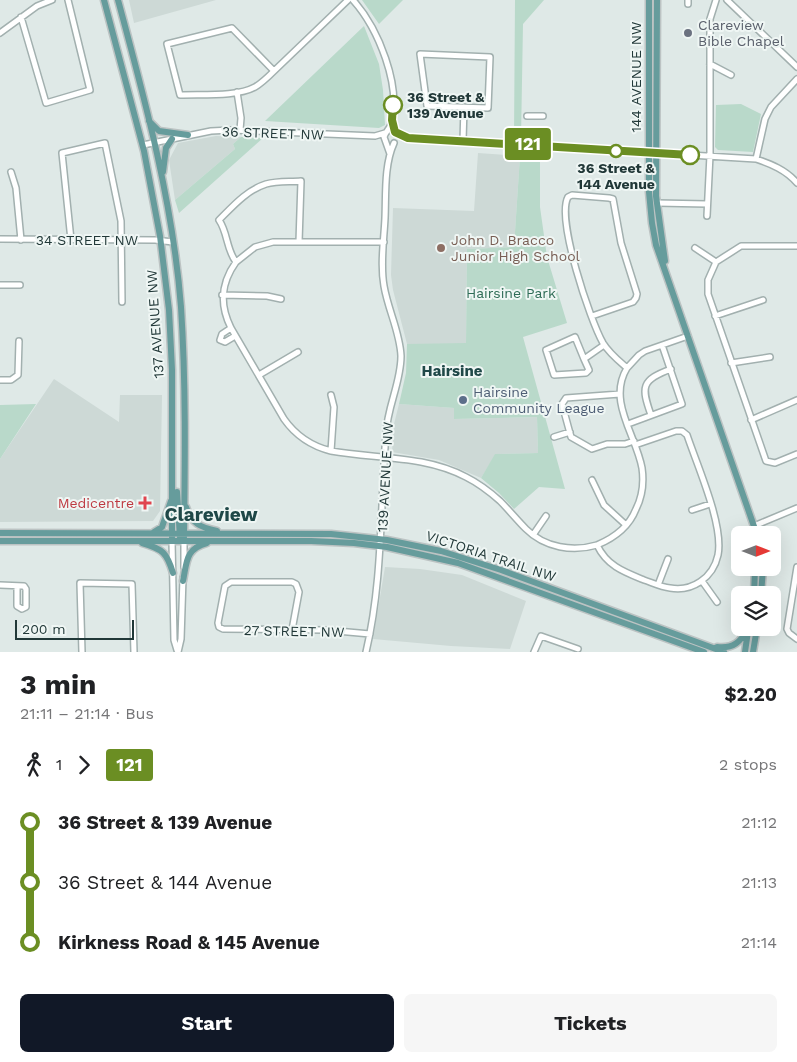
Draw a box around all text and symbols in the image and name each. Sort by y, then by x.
place label: Clareview Bible Chapel [698,17,785,49]
street label: 144 AVENUE NW [628,22,644,132]
marker: Clareview Bible Chapel [682,27,694,39]
place label: 36 Street & 139 Avenue [407,89,484,121]
marker: 36 Street & 139 Avenue [383,95,403,115]
street label: 36 STREET NW [222,123,324,143]
line badge: 121 [499,128,557,160]
text: 121 [515,133,541,154]
marker: 36 Street & 144 Avenue [609,144,623,158]
unlabelled marker [680,145,700,165]
place label: 36 Street & 144 Avenue [577,160,655,192]
street label: 34 STREET NW [36,232,138,248]
place label: John D. Bracco Junior High School [451,232,581,264]
marker: John D. Bracco Junior High School [435,242,447,254]
street label: 137 AVENUE NW [143,269,167,379]
park label: Hairsine Park [466,285,556,301]
district label: Hairsine [422,362,483,380]
place label: Hairsine Community League [473,384,605,416]
marker: Hairsine Community League [457,394,469,406]
street label: 139 AVENUE NW [374,421,396,533]
place label: Medicentre [58,495,134,511]
marker: Medicentre [138,496,152,510]
district label: Clareview [164,503,258,526]
north arrow [731,526,781,576]
map controls [731,526,781,636]
street label: VICTORIA TRAIL NW [424,527,558,585]
button: layers [731,586,781,636]
scale bar [15,617,134,640]
text: 200 m [22,621,66,637]
street label: 27 STREET NW [243,622,345,640]
text: 3 min [20,668,96,701]
text: $2.20 [724,683,777,706]
text: 21:11 – 21:14 · Bus [20,704,154,723]
icon: walk [20,751,48,779]
icon: forward [70,751,98,779]
text: 121 [116,754,143,775]
text: 1 [56,755,62,774]
text: 2 stops [719,755,777,774]
text: 36 Street & 139 Avenue [58,811,272,834]
text: 21:12 [741,813,777,832]
text: 36 Street & 144 Avenue [58,871,272,894]
text: 21:13 [741,873,777,892]
text: Kirkness Road & 145 Avenue [58,931,320,954]
text: 21:14 [741,933,777,952]
button: Start [20,994,394,1052]
button: Tickets [404,994,777,1052]

